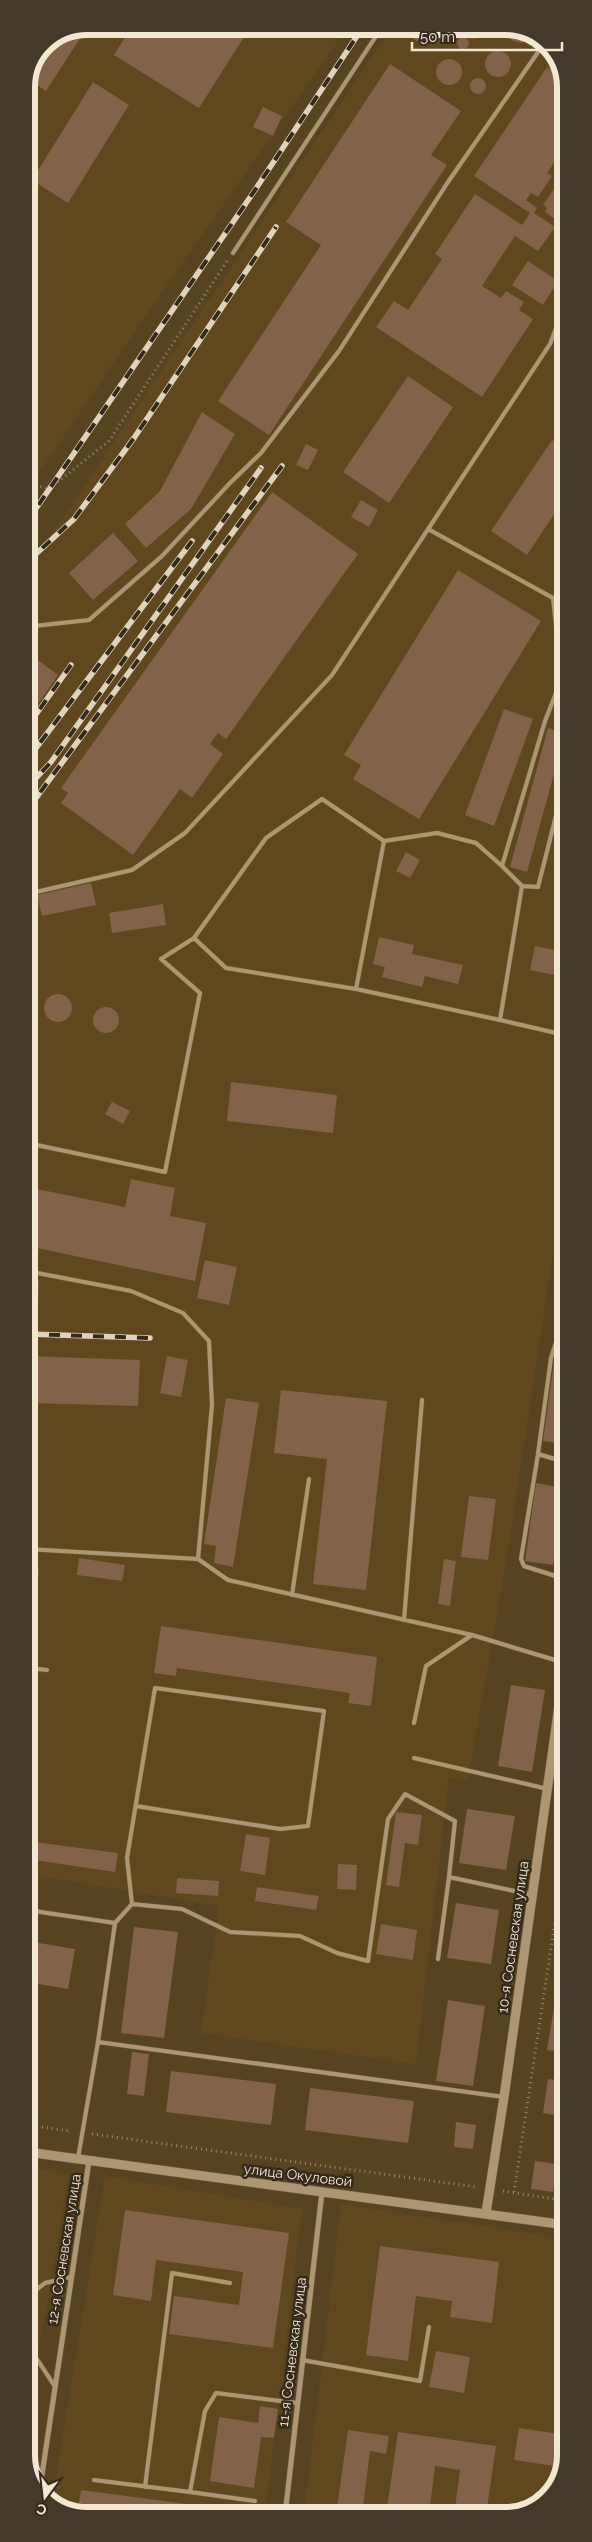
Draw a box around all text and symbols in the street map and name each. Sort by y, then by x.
scale bar [412,20,562,52]
text: 50 m [420,28,455,46]
street label: 10-я Сосневская улица [494,1860,532,2014]
street label: улица Окуловой [243,2160,353,2190]
street label: 12-я Сосневская улица [44,2173,84,2325]
street label: 11-я Сосневская улица [275,2276,309,2428]
north arrow [20,2472,70,2522]
text: С [35,2500,48,2519]

